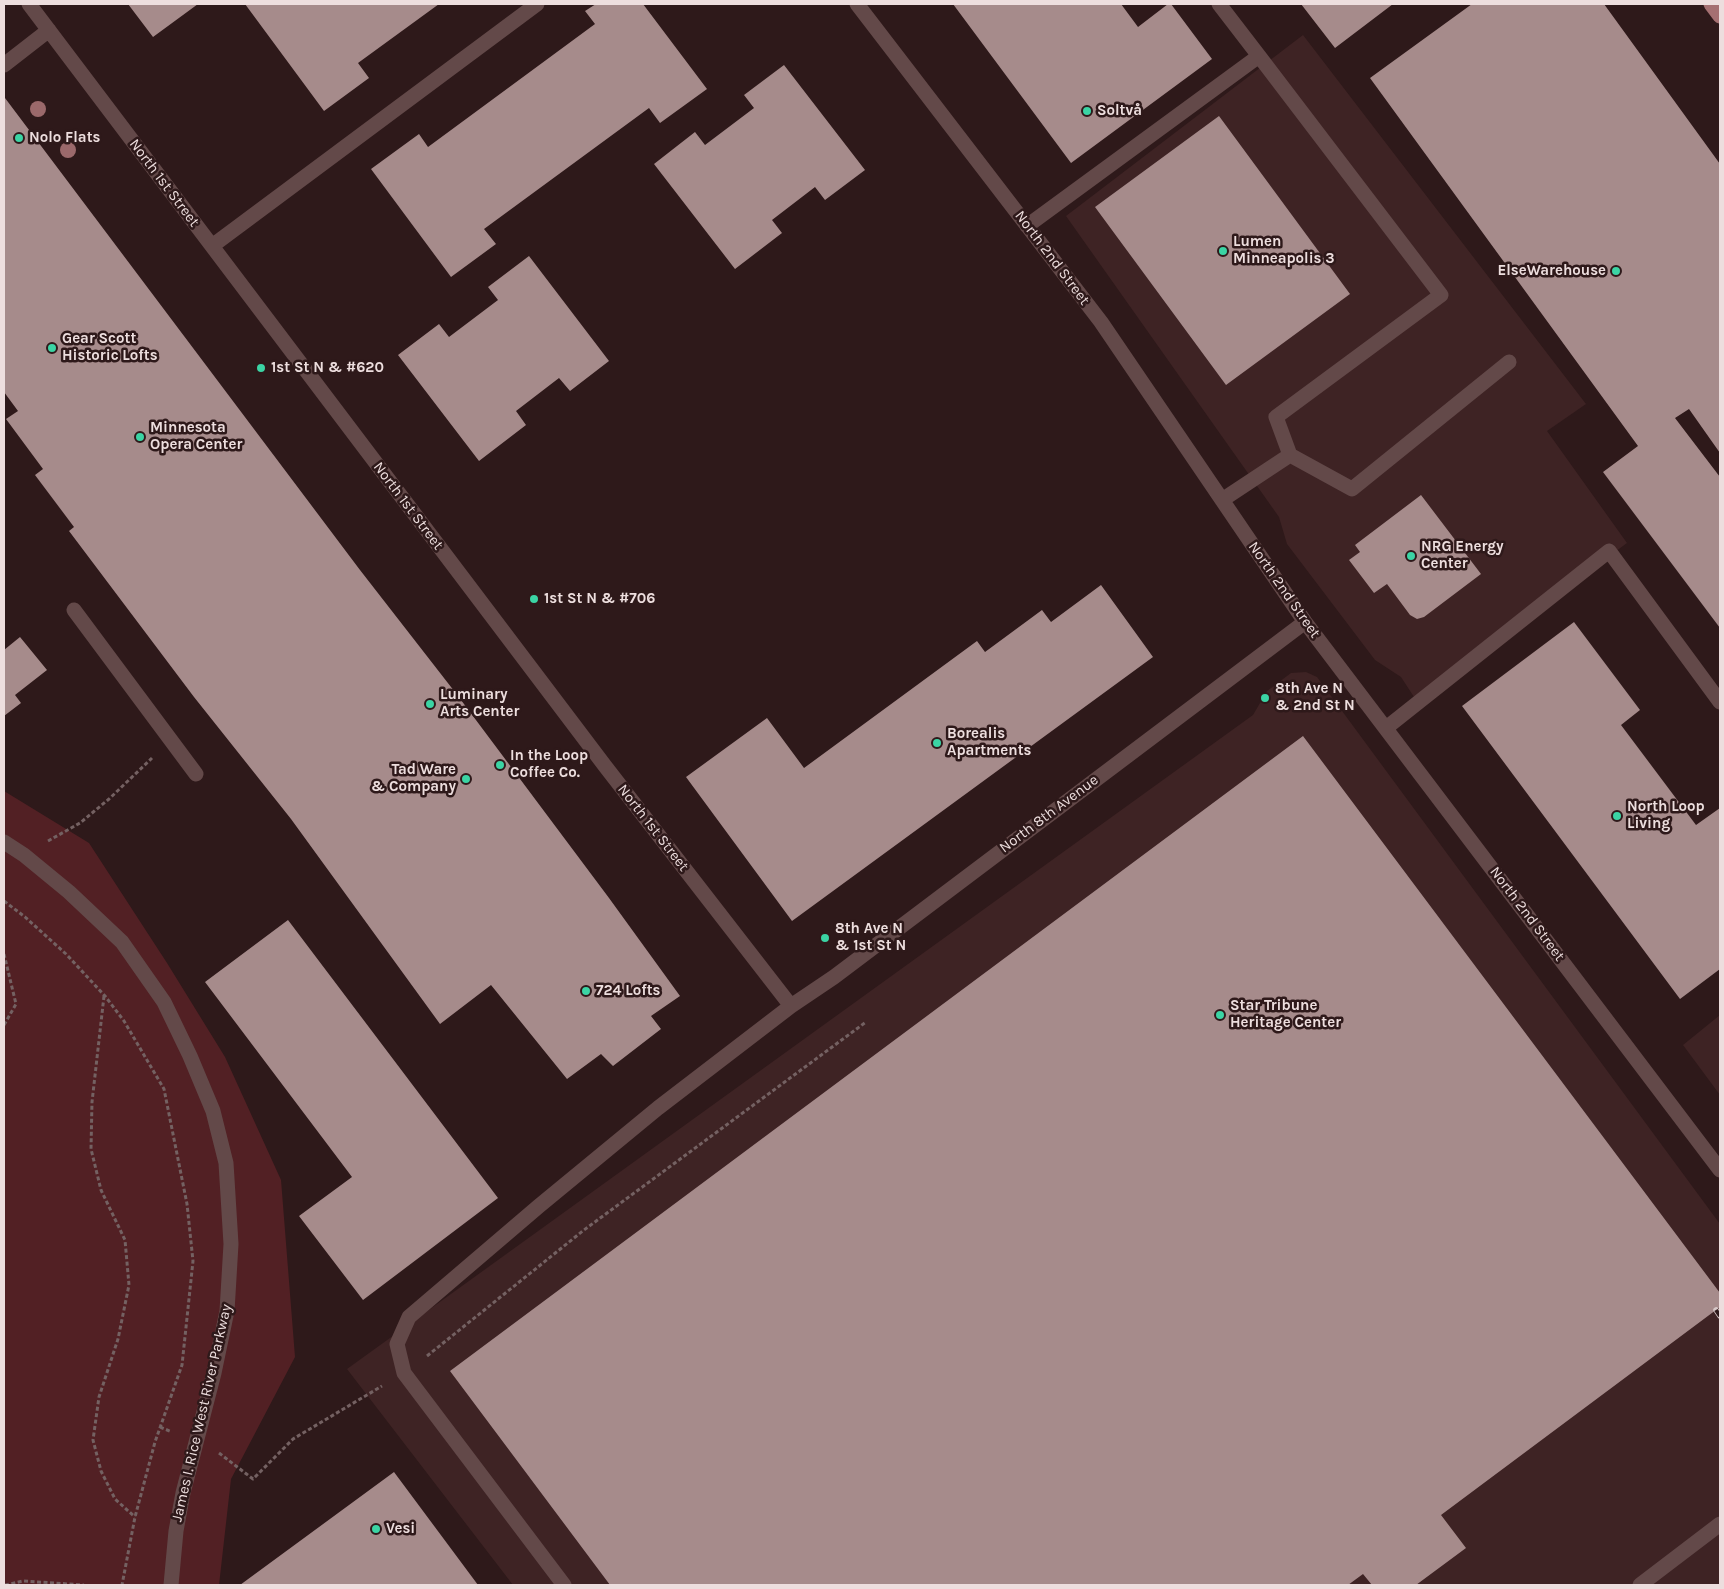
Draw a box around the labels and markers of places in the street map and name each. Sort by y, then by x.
place label: Soltvå [1097,102,1142,120]
marker: Soltvå [1081,105,1093,117]
place label: Nolo Flats [29,129,100,147]
marker: Nolo Flats [13,132,25,144]
place label: Lumen Minneapolis 3 [1233,233,1335,268]
marker: Lumen Minneapolis 3 [1217,245,1229,257]
place label: ElseWarehouse [1497,262,1606,280]
marker: ElseWarehouse [1610,265,1622,277]
place label: Gear Scott Historic Lofts [62,330,158,365]
marker: Gear Scott Historic Lofts [46,342,58,354]
place label: 1st St N & #620 [271,359,384,377]
marker: 1st St N & #620 [255,362,267,374]
place label: Minnesota Opera Center [150,419,242,454]
marker: Minnesota Opera Center [134,431,146,443]
place label: NRG Energy Center [1421,538,1504,573]
marker: NRG Energy Center [1405,550,1417,562]
place label: 1st St N & #706 [544,590,655,608]
marker: 1st St N & #706 [528,593,540,605]
place label: 8th Ave N & 2nd St N [1275,680,1355,715]
place label: Luminary Arts Center [440,686,519,721]
marker: 8th Ave N & 2nd St N [1259,692,1271,704]
marker: Luminary Arts Center [424,698,436,710]
place label: Borealis Apartments [947,725,1031,760]
marker: Borealis Apartments [931,737,943,749]
place label: In the Loop Coffee Co. [510,747,588,782]
marker: In the Loop Coffee Co. [494,759,506,771]
place label: Tad Ware & Company [371,761,456,796]
marker: Tad Ware & Company [460,773,472,785]
place label: North Loop Living [1627,798,1705,833]
marker: North Loop Living [1611,810,1623,822]
place label: 8th Ave N & 1st St N [835,920,906,955]
marker: 8th Ave N & 1st St N [819,932,831,944]
place label: 724 Lofts [596,982,660,1000]
marker: 724 Lofts [580,985,592,997]
place label: Star Tribune Heritage Center [1230,997,1341,1032]
marker: Star Tribune Heritage Center [1214,1009,1226,1021]
place label: Vesi [386,1520,415,1538]
marker: Vesi [370,1523,382,1535]

